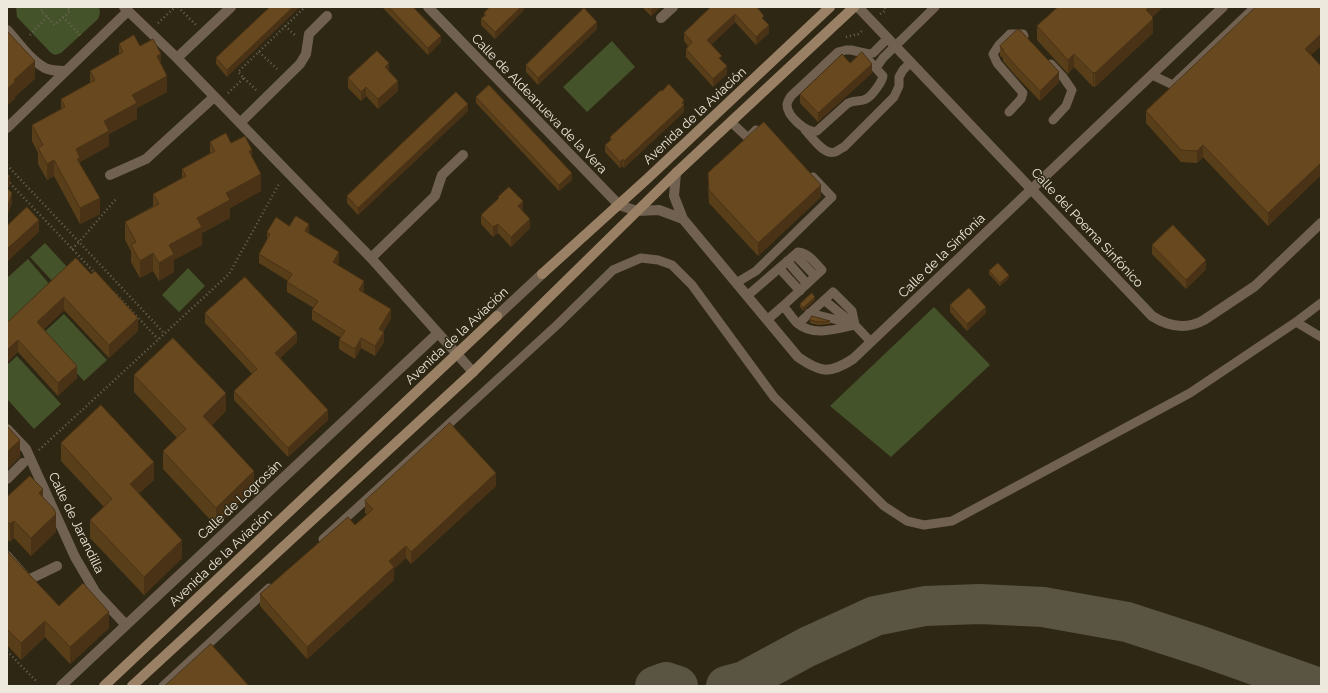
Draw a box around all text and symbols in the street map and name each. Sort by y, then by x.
street label: Calle de Aldeanueva de la Vera [468,31,610,177]
street label: Avenida de la Aviación [640,64,750,168]
street label: Calle del Poema Sinfónico [1028,165,1146,291]
street label: Calle de la Sinfonía [895,211,989,301]
street label: Avenida de la Aviación [402,284,512,388]
street label: Calle de Logrosán [195,457,285,543]
street label: Calle de Jarandilla [45,470,107,576]
street label: Avenida de la Aviación [166,506,276,610]

